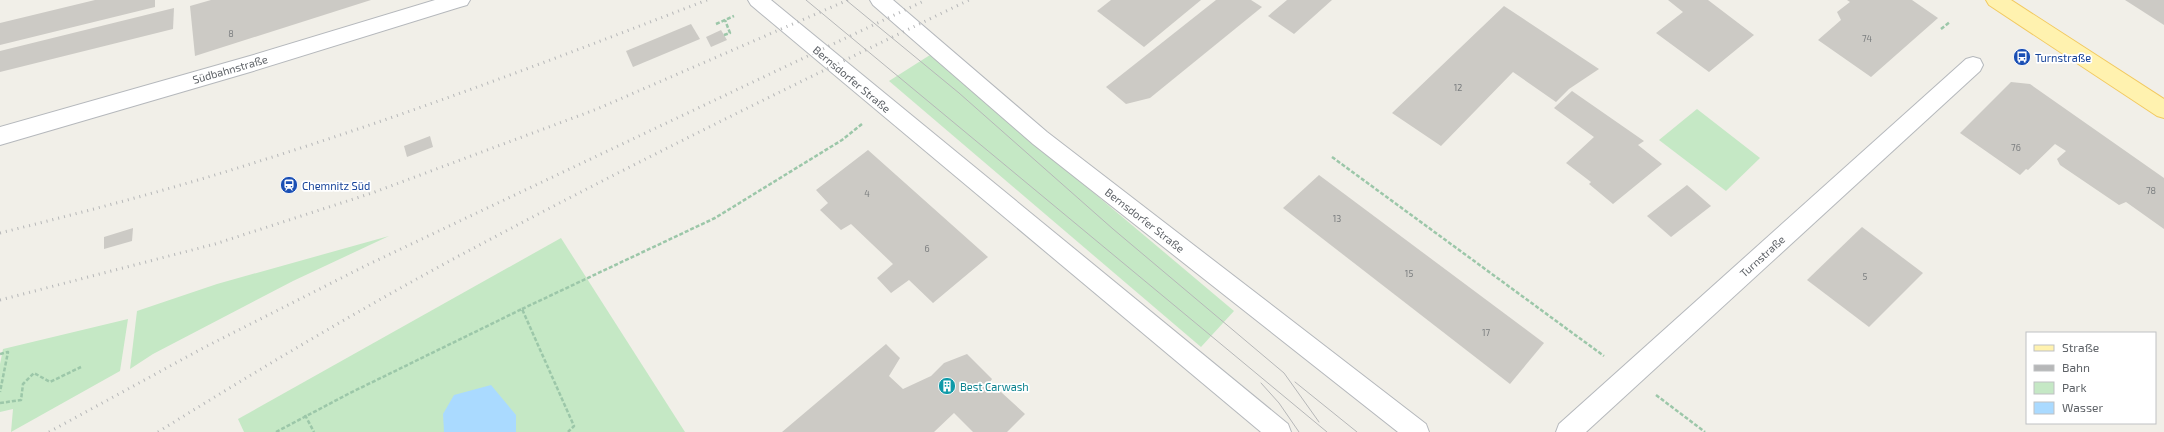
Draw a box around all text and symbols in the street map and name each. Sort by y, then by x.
house number: 8 [228,28,234,39]
house number: 74 [1862,33,1873,44]
street label: Bernsdorfer Straße [811,43,893,115]
bus stop icon: Turnstraße [2012,47,2032,67]
place label: Turnstraße [2035,51,2091,64]
street label: Südbahnstraße [191,52,269,86]
house number: 12 [1454,82,1462,93]
house number: 76 [2011,142,2021,153]
station icon: Chemnitz Süd [279,175,299,195]
place label: Chemnitz Süd [302,179,370,192]
street label: Bernsdorfer Straße [1103,185,1187,255]
house number: 78 [2146,185,2156,196]
house number: 4 [864,188,870,199]
house number: 13 [1333,213,1341,224]
street label: Turnstraße [1737,232,1787,280]
house number: 6 [924,243,930,254]
house number: 15 [1405,268,1413,279]
house number: 5 [1863,271,1868,282]
house number: 17 [1482,327,1490,338]
legend [2026,332,2156,424]
text: Straße [2062,340,2099,354]
text: Bahn [2062,360,2090,374]
building icon: Best Carwash [937,376,957,396]
place label: Best Carwash [960,380,1029,393]
text: Park [2062,380,2087,394]
text: Wasser [2062,400,2103,414]

